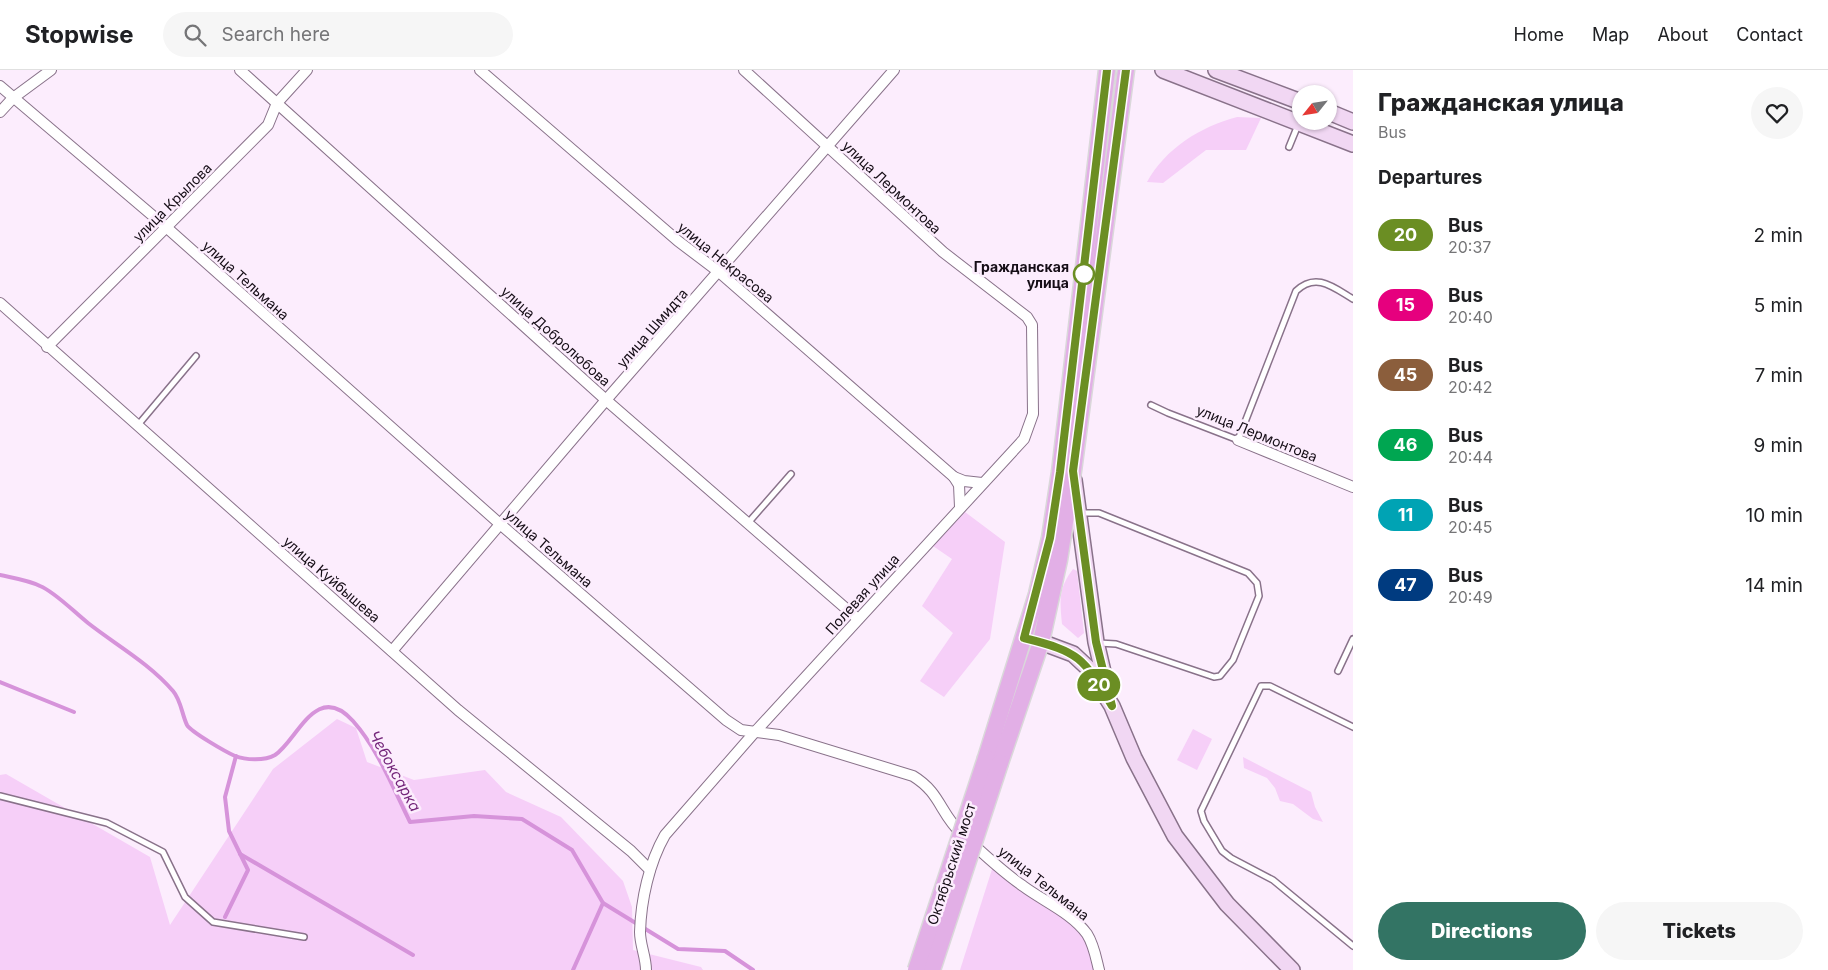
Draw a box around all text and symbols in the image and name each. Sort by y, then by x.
search box [163,12,513,57]
text: Stopwise [25,20,133,49]
icon: search [181,21,209,49]
text: Search here [221,23,330,46]
text: Home [1514,24,1564,45]
text: Map [1592,24,1629,45]
text: About [1657,24,1708,45]
text: Contact [1736,24,1803,45]
north arrow [1292,85,1338,130]
map controls [1292,85,1337,130]
button: heart [1751,87,1803,139]
text: Гражданская улица [1378,88,1624,117]
text: Bus [1378,122,1406,142]
street label: улица Лермонтова [839,137,945,237]
street label: улица Крылова [129,159,215,245]
text: Departures [1378,166,1482,189]
text: Bus [1448,214,1483,237]
street label: улица Некрасова [675,218,777,306]
text: 20 [1394,224,1417,245]
text: 2 min [1754,224,1803,247]
street label: улица Тельмана [199,237,293,323]
text: 20:37 [1448,237,1491,257]
place label: Гражданская улица [974,258,1069,291]
marker: Гражданская улица [1073,263,1095,285]
street label: улица Добролюбова [498,282,614,390]
text: Bus [1448,284,1483,307]
street label: улица Шмидта [613,285,691,371]
text: 15 [1396,294,1415,315]
text: 5 min [1754,294,1803,317]
text: 20:40 [1448,307,1493,327]
text: Bus [1448,354,1483,377]
text: 45 [1394,364,1417,385]
text: 7 min [1754,364,1803,387]
text: 20:42 [1448,377,1493,397]
street label: улица Лермонтова [1194,401,1320,465]
text: Bus [1448,424,1483,447]
text: 46 [1394,434,1417,455]
text: 9 min [1753,434,1803,457]
text: 20:44 [1448,447,1493,467]
text: Bus [1448,494,1483,517]
text: 11 [1398,504,1413,525]
text: 10 min [1745,504,1803,527]
street label: улица Тельмана [502,505,596,591]
text: 20:45 [1448,517,1493,537]
street label: улица Куйбышева [280,532,384,626]
street label: Полевая улица [821,550,903,638]
text: Bus [1448,564,1483,587]
text: 47 [1394,574,1417,595]
text: 14 min [1745,574,1803,597]
text: 20:49 [1448,587,1493,607]
line badge: 20 [1076,669,1122,701]
text: 20 [1087,674,1111,695]
water label: Чебоксарка [365,727,425,815]
street label: Октябрьский мост [923,801,979,927]
street label: улица Тельмана [995,842,1093,924]
button: Directions [1378,902,1586,960]
button: Tickets [1596,902,1803,960]

